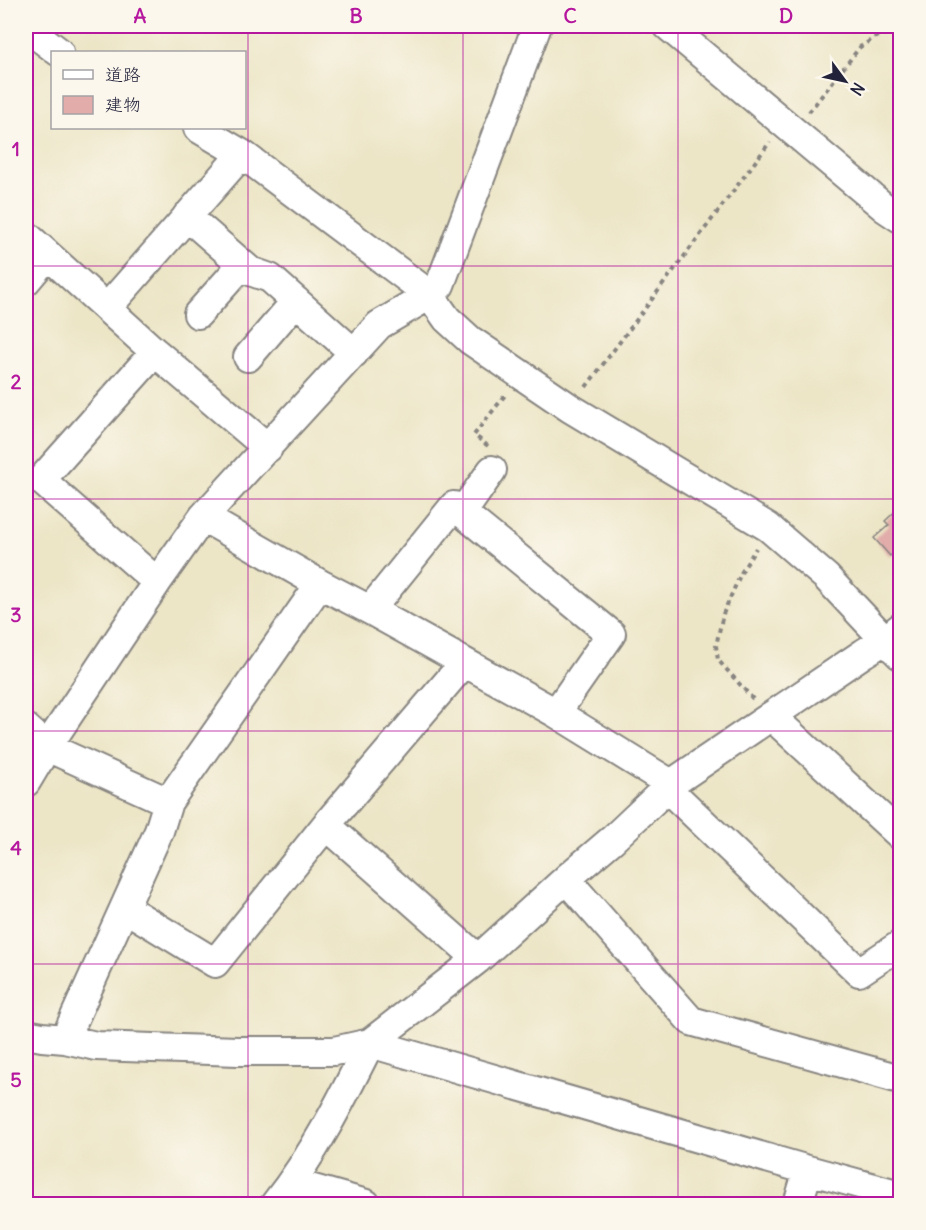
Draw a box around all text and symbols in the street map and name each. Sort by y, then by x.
text: A [134,3,147,28]
text: B [349,3,363,28]
text: C [563,3,577,28]
text: D [779,3,793,28]
legend [51,51,246,129]
north arrow [815,51,875,111]
text: 道路 [105,63,141,86]
text: N [846,79,869,99]
text: 建物 [105,93,141,116]
text: 1 [12,136,20,161]
text: 2 [11,369,22,394]
text: 3 [10,602,22,627]
text: 4 [10,835,22,860]
text: 5 [10,1067,22,1092]

